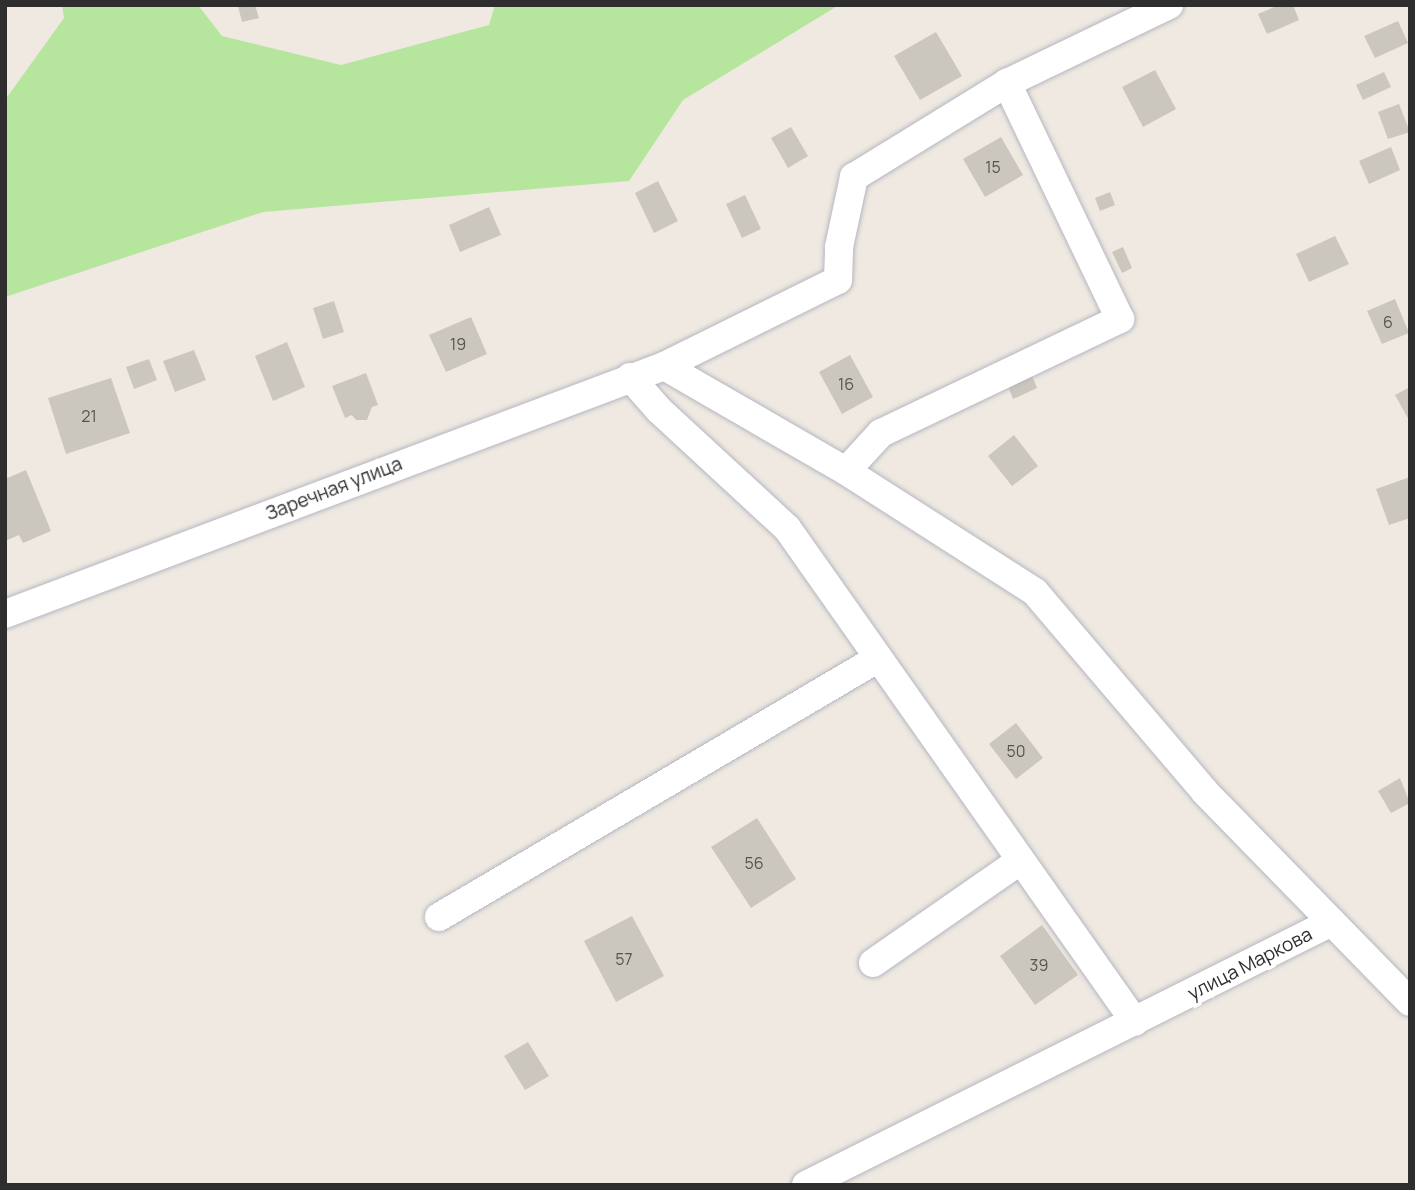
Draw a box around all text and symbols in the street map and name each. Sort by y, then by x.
house number: 15 [985,157,1001,177]
house number: 6 [1383,312,1393,332]
house number: 19 [450,334,466,354]
house number: 16 [838,374,854,394]
house number: 21 [81,406,97,426]
street label: Заречная улица [263,452,405,526]
house number: 50 [1007,741,1025,761]
house number: 56 [744,853,764,873]
street label: улица Маркова [1184,923,1316,1005]
house number: 57 [615,949,633,969]
house number: 39 [1030,955,1048,975]

